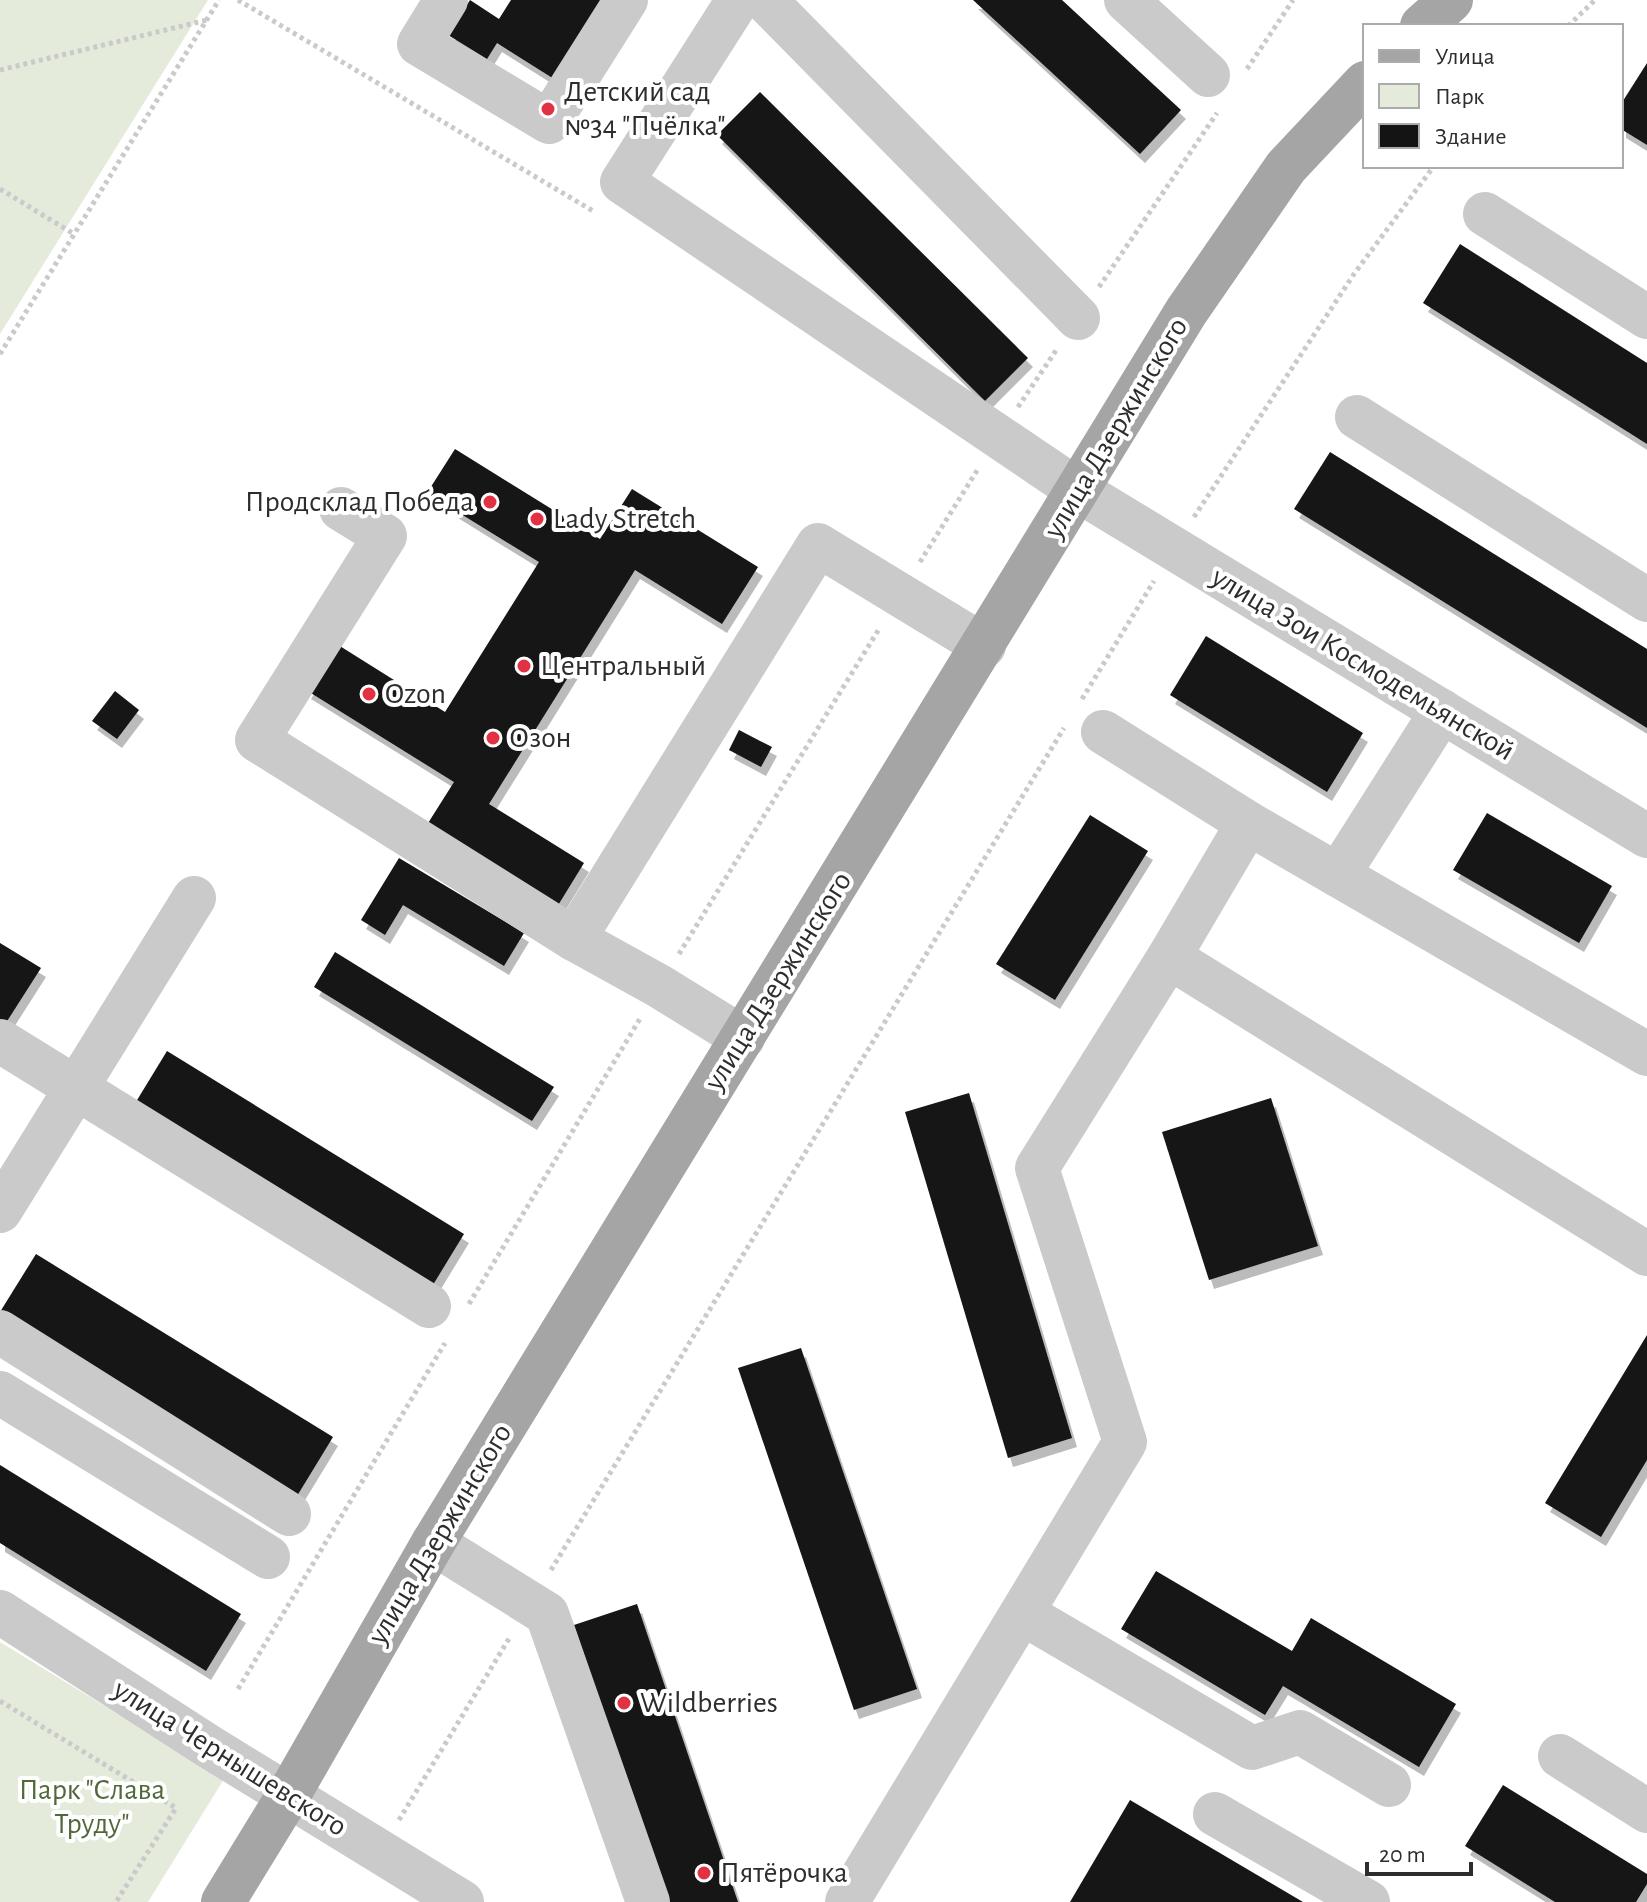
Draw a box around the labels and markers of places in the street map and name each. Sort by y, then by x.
place label: Детский сад №34 "Пчёлка" [564,77,726,141]
marker: Детский сад №34 "Пчёлка" [539,100,557,118]
place label: Продсклад Победа [245,487,474,517]
marker: Продсклад Победа [481,493,499,511]
place label: Lady Stretch [553,504,696,534]
marker: Lady Stretch [528,510,546,528]
place label: Центральный [540,651,706,681]
marker: Центральный [515,657,533,675]
place label: Ozon [385,679,446,709]
marker: Ozon [360,685,378,703]
place label: Озон [509,723,571,753]
marker: Озон [484,729,502,747]
place label: Wildberries [640,1688,778,1718]
marker: Wildberries [615,1694,633,1712]
place label: Пятёрочка [720,1858,848,1888]
marker: Пятёрочка [695,1864,713,1882]

